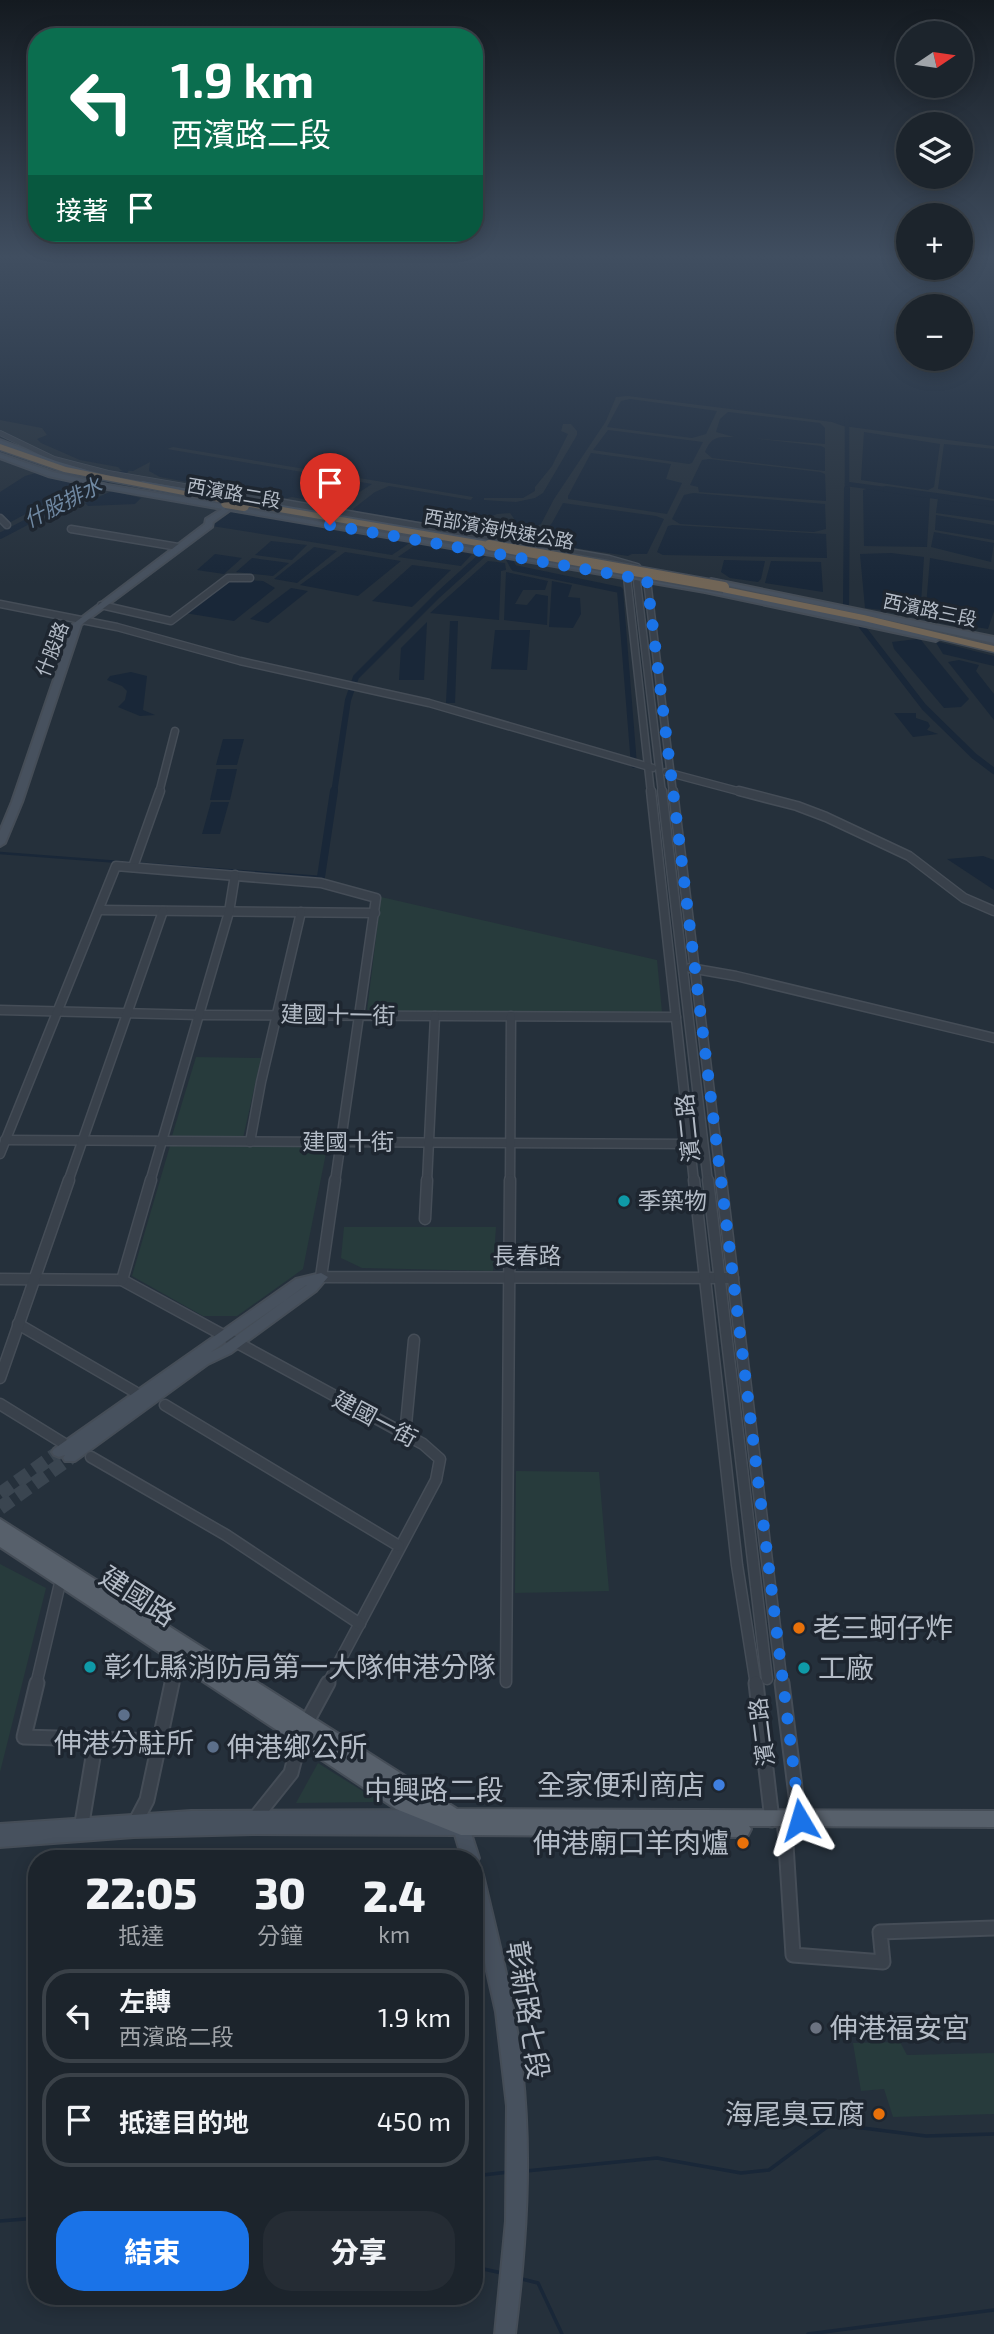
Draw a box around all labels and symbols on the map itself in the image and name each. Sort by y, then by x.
north arrow [896,21,973,98]
pin [300,453,360,525]
water label: 什股排水 [19,471,106,532]
street label: 西濱路二段 [185,473,283,512]
street label: 西部濱海快速公路 [422,504,576,553]
street label: 西濱路三段 [881,588,979,631]
street label: 什股路 [31,618,72,680]
street label: 建國十一街 [280,999,396,1029]
street label: 濱二路 [669,1092,705,1164]
street label: 建國十街 [302,1127,394,1155]
place label: 季築物 [638,1186,707,1214]
marker: 季築物 [616,1193,632,1209]
street label: 長春路 [493,1241,562,1269]
street label: 建國一街 [328,1384,423,1452]
street label: 建國路 [94,1558,183,1632]
place label: 老三蚵仔炸 [813,1610,953,1644]
marker: 老三蚵仔炸 [791,1620,807,1636]
place label: 彰化縣消防局第一大隊伸港分隊 [104,1649,496,1683]
place label: 工廠 [818,1650,874,1684]
marker: 彰化縣消防局第一大隊伸港分隊 [82,1659,98,1675]
marker: 工廠 [796,1660,812,1676]
street label: 濱二路 [743,1696,779,1768]
marker: 伸港分駐所 [116,1707,132,1723]
place label: 伸港分駐所 [54,1725,194,1759]
place label: 伸港鄉公所 [227,1729,367,1763]
marker: 伸港鄉公所 [205,1739,221,1755]
place label: 全家便利商店 [537,1767,705,1801]
street label: 中興路二段 [364,1772,504,1806]
marker: 全家便利商店 [711,1777,727,1793]
position arrow [763,1783,837,1857]
place label: 伸港廟口羊肉爐 [533,1825,729,1859]
marker: 伸港廟口羊肉爐 [735,1835,751,1851]
street label: 彰新路七段 [501,1938,557,2082]
place label: 伸港福安宮 [830,2010,970,2044]
marker: 伸港福安宮 [808,2020,824,2036]
place label: 海尾臭豆腐 [725,2096,865,2130]
marker: 海尾臭豆腐 [871,2106,887,2122]

